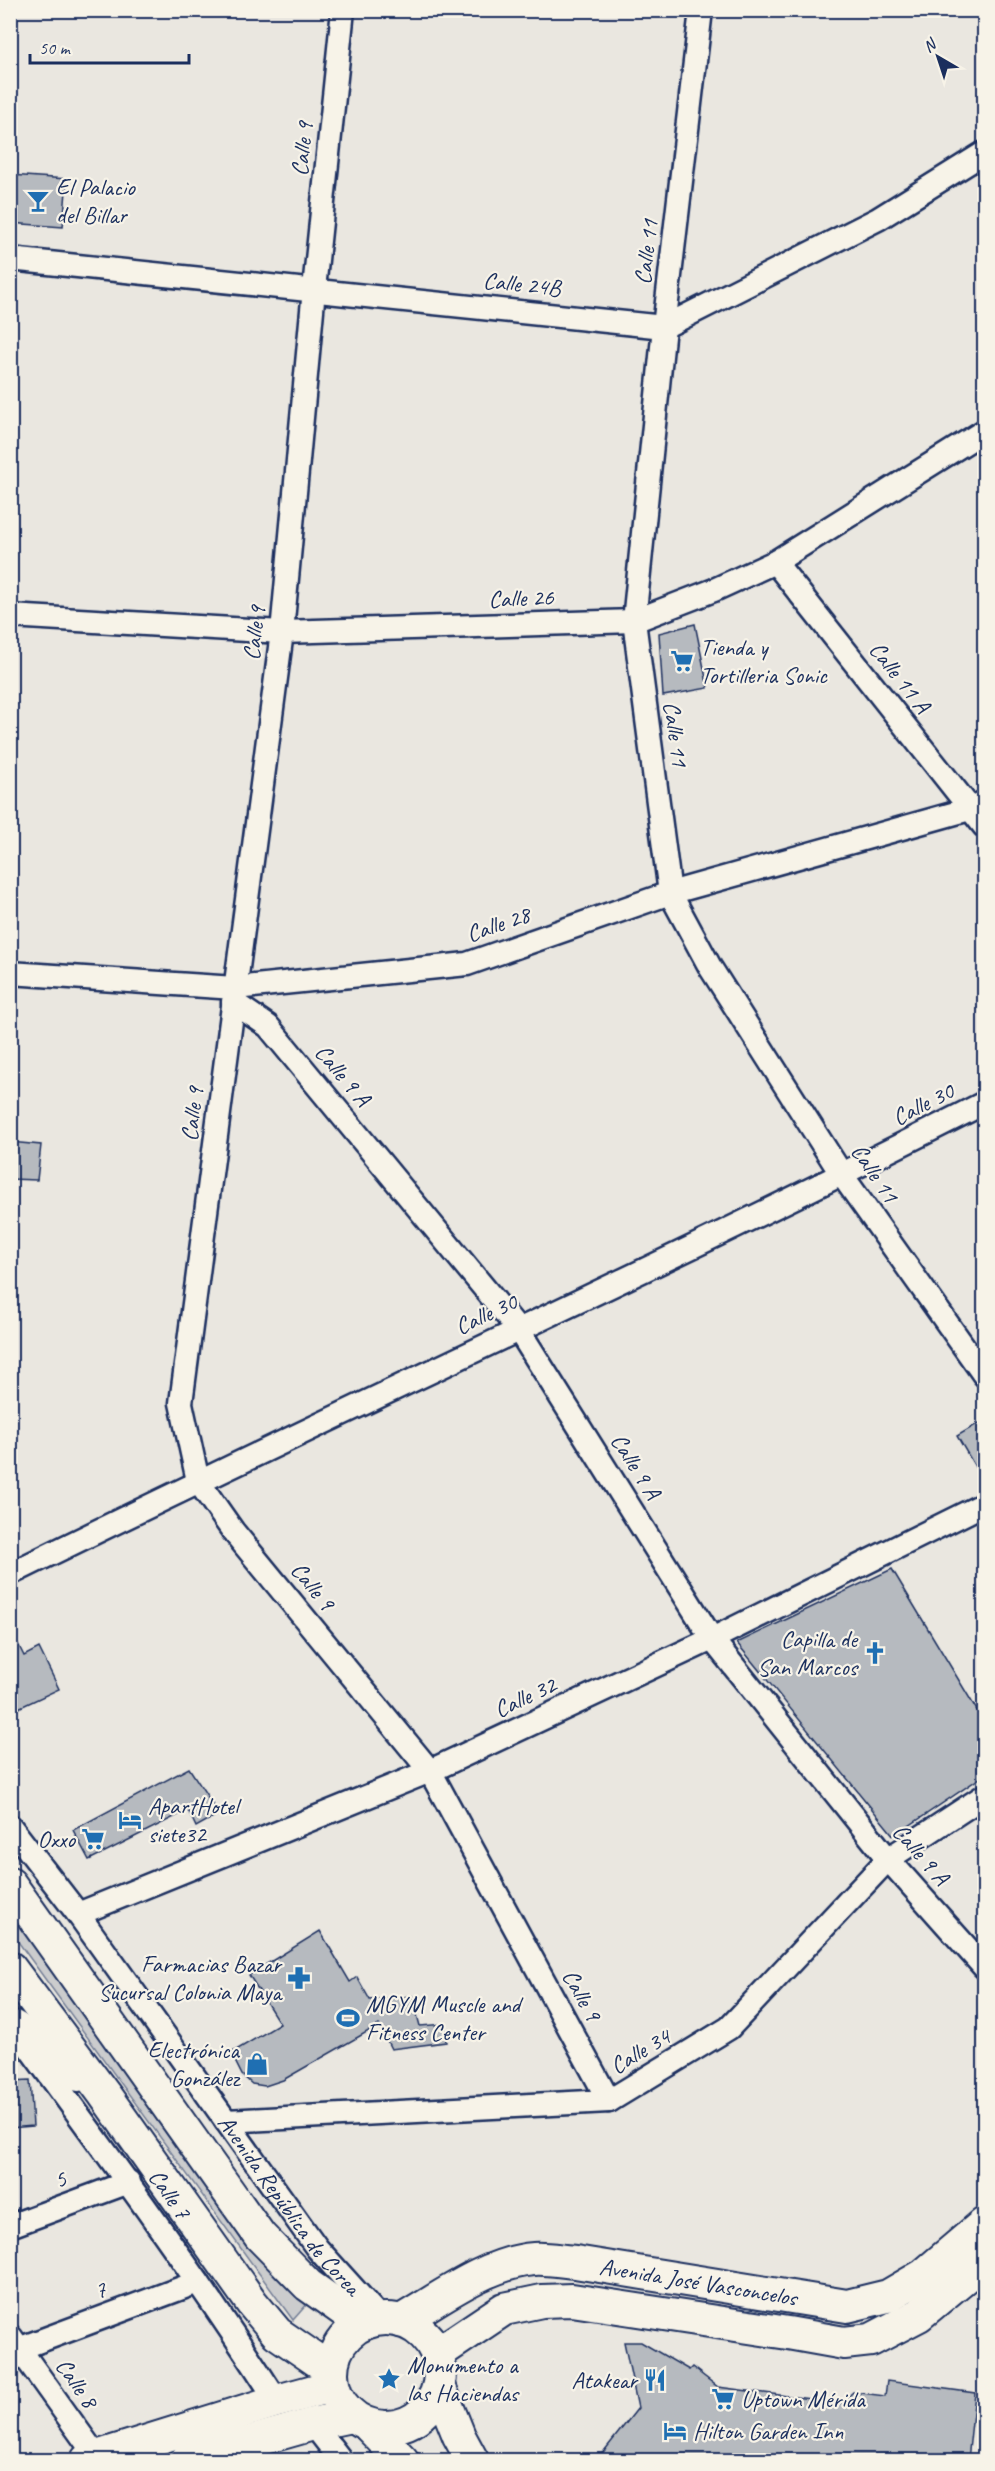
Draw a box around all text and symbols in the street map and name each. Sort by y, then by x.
scale bar [30,27,189,65]
north arrow [908,27,968,87]
text: N [919,33,942,57]
text: 50 m [39,37,72,59]
street label: Calle 9 [284,118,320,178]
place label: El Palacio del Billar [56,172,136,230]
bar icon: El Palacio del Billar [25,188,51,214]
street label: Calle 11 [627,217,665,286]
street label: Calle 24B [482,265,564,303]
street label: Calle 26 [488,582,555,614]
street label: Calle 9 [236,602,272,662]
place label: Tienda y Tortilleria Sonic [700,632,828,690]
street label: Calle 11 A [863,635,938,720]
supermarket icon: Tienda y Tortilleria Sonic [669,648,695,674]
street label: Calle 11 [657,700,696,770]
street label: Calle 28 [462,898,536,949]
street label: Calle 9 A [308,1038,378,1113]
street label: Calle 30 [887,1075,961,1132]
street label: Calle 9 [174,1083,210,1143]
street label: Calle 11 [844,1138,906,1209]
street label: Calle 30 [450,1286,524,1341]
street label: Calle 9 A [604,1427,668,1505]
street label: Calle 9 [284,1555,343,1618]
place label: Capilla de San Marcos [757,1624,860,1682]
church icon: Capilla de San Marcos [862,1640,888,1666]
street label: Calle 32 [489,1669,563,1724]
place label: ApartHotel siete32 [148,1791,242,1849]
hotel icon: ApartHotel siete32 [117,1807,143,1833]
street label: Calle 9 A [886,1817,957,1892]
place label: Oxxo [37,1824,77,1854]
supermarket icon: Oxxo [80,1826,106,1852]
place label: Farmacias Bazar Sucursal Colonia Maya [98,1949,283,2007]
street label: Calle 9 [556,1964,609,2028]
pharmacy icon: Farmacias Bazar Sucursal Colonia Maya [286,1965,312,1991]
place label: MGYM Muscle and Fitness Center [366,1989,524,2047]
sports icon: MGYM Muscle and Fitness Center [335,2005,361,2031]
street label: Calle 34 [604,2020,678,2081]
place label: Electrónica González [148,2035,241,2093]
shop icon: Electrónica González [244,2051,270,2077]
street label: Avenida República de Corea [211,2109,369,2303]
street label: 5 [50,2163,72,2195]
street label: Calle 7 [142,2163,199,2226]
street label: Avenida José Vasconcelos [597,2251,801,2313]
street label: 7 [90,2274,111,2306]
place label: Monumento a las Haciendas [407,2350,520,2408]
street label: Calle 8 [49,2352,106,2416]
place label: Atakear [571,2365,639,2395]
place icon: Monumento a las Haciendas [376,2366,402,2392]
restaurant icon: Atakear [642,2367,668,2393]
place label: Uptown Mérida [741,2384,866,2414]
supermarket icon: Uptown Mérida [710,2386,736,2412]
place label: Hilton Garden Inn [693,2416,843,2446]
hotel icon: Hilton Garden Inn [662,2418,688,2444]

